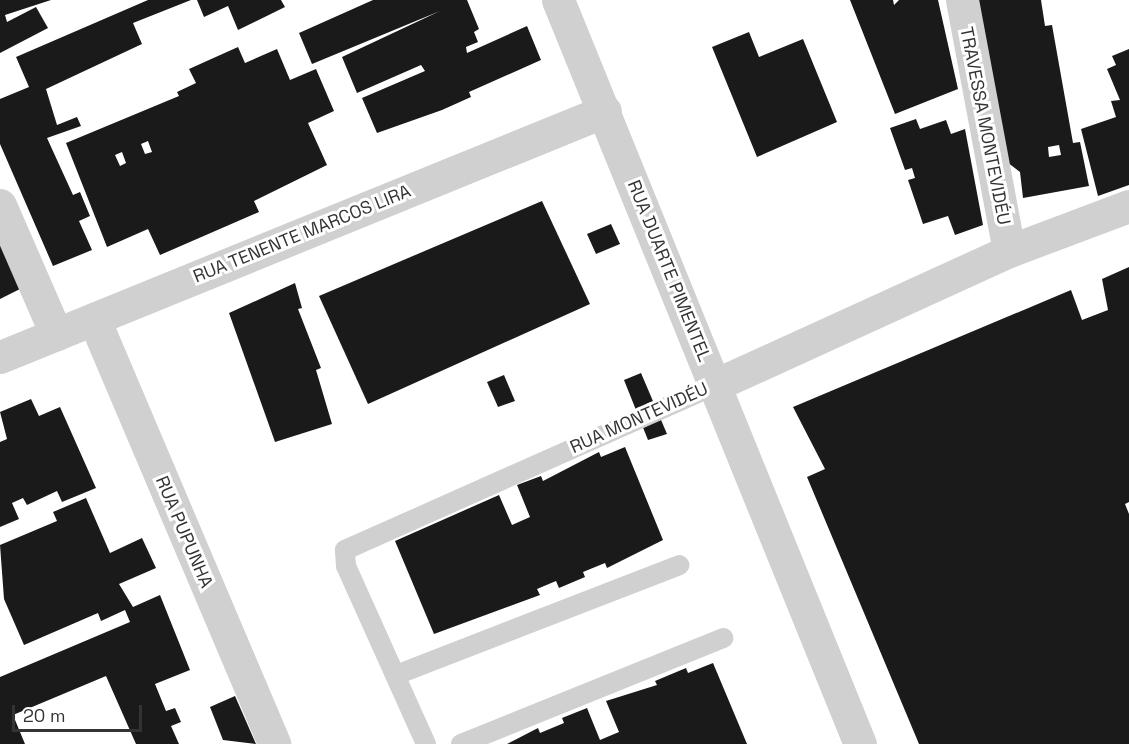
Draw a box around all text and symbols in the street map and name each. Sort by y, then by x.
street label: TRAVESSA MONTEVIDÉU [955,25,1015,227]
street label: RUA DUARTE PIMENTEL [623,177,715,365]
street label: RUA TENENTE MARCOS LIRA [190,180,414,288]
street label: RUA MONTEVIDÉU [567,378,711,458]
street label: RUA PUPUNHA [151,473,217,591]
scale bar [15,693,146,731]
text: 20 m [23,704,66,727]

